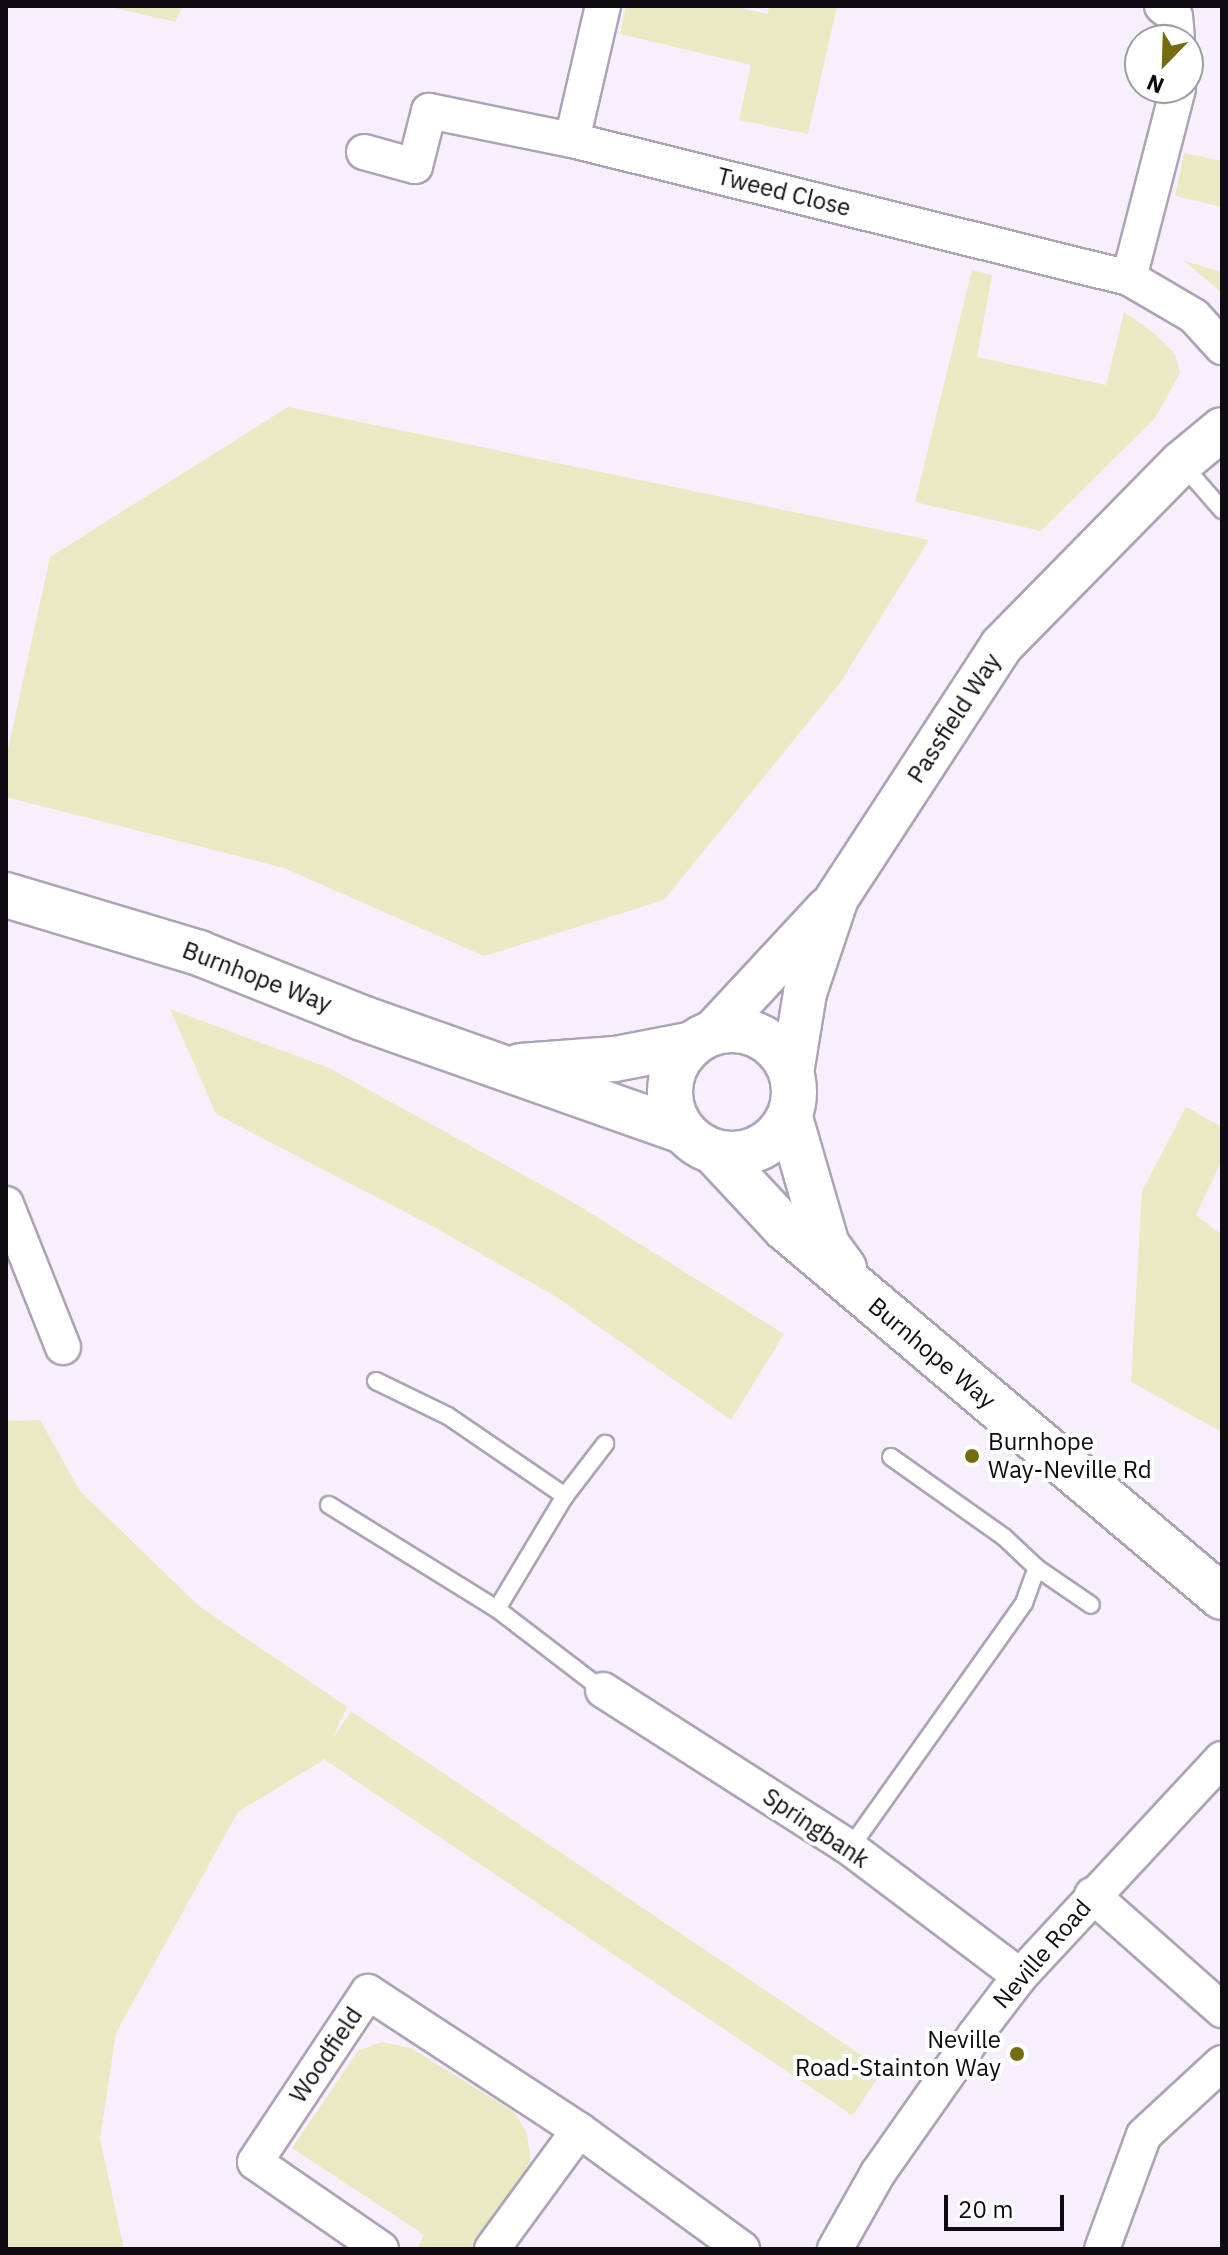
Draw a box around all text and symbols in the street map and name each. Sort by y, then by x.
north arrow [1124,24,1204,104]
text: N [1142,68,1168,101]
street label: Tweed Close [714,161,854,223]
street label: Passfield Way [901,648,1007,788]
street label: Burnhope Way [178,935,336,1019]
street label: Burnhope Way [862,1291,1002,1415]
place label: Burnhope Way-Neville Rd [988,1428,1152,1484]
marker: Burnhope Way-Neville Rd [963,1447,981,1465]
street label: Springbank [757,1782,875,1874]
street label: Neville Road [987,1894,1097,2014]
street label: Woodfield [284,2002,368,2108]
place label: Neville Road-Stainton Way [795,2026,1001,2082]
marker: Neville Road-Stainton Way [1008,2045,1026,2063]
scale bar [948,2179,1068,2229]
text: 20 m [958,2193,1013,2225]

